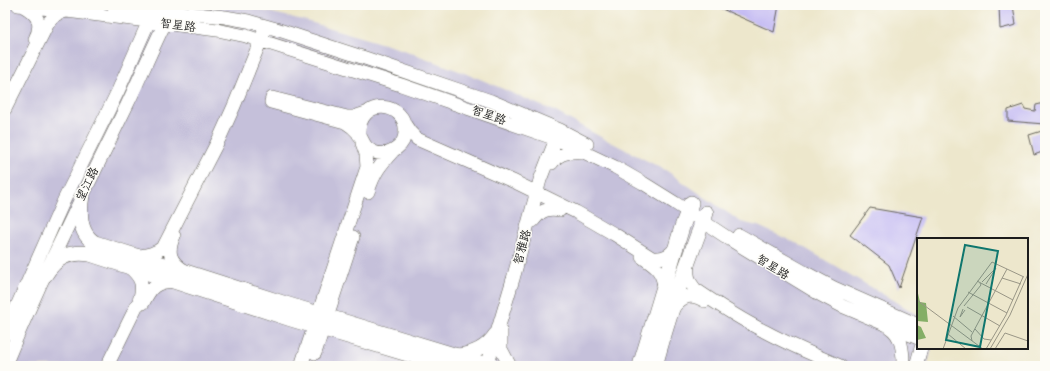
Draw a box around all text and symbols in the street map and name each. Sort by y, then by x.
street label: 智星路 [159,12,197,38]
street label: 智星路 [468,99,510,131]
street label: 望江路 [69,163,105,205]
street label: 智雅路 [507,227,537,267]
inset map [917,238,1028,349]
street label: 智星路 [752,248,794,286]

